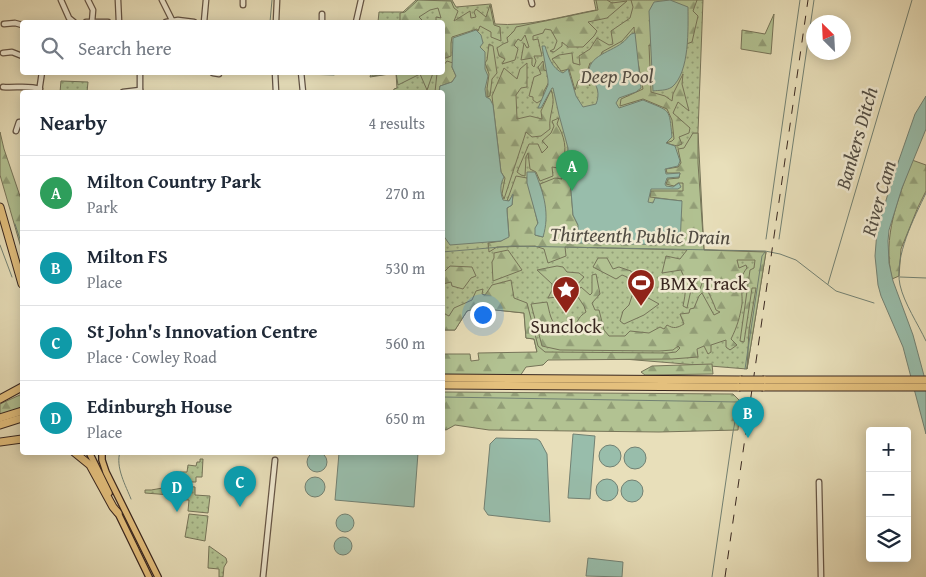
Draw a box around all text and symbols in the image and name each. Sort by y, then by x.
north arrow [806,15,851,60]
search box [20,20,445,75]
icon: search [38,34,66,62]
text: Search here [78,34,172,62]
water label: Deep Pool [580,61,653,90]
water label: Bankers Ditch [827,83,885,194]
text: Nearby [40,107,107,138]
text: 4 results [368,111,425,135]
pin: A [556,150,588,191]
water label: River Cam [853,156,903,240]
text: Milton Country Park [87,167,261,195]
text: A [51,181,61,205]
text: 270 m [385,181,425,205]
text: Park [87,195,118,219]
water label: Thirteenth Public Drain [550,219,730,251]
text: Milton FS [87,242,168,270]
text: B [51,256,61,280]
text: 530 m [385,256,425,280]
sports icon: BMX Track [626,268,656,307]
place label: BMX Track [660,269,748,297]
text: Place [87,270,122,294]
place icon: Sunclock [551,275,581,314]
your location [470,302,496,328]
place label: Sunclock [530,312,602,340]
text: St John's Innovation Centre [87,317,318,345]
text: C [51,331,61,355]
text: 560 m [385,331,425,355]
text: Place · Cowley Road [87,345,217,369]
text: Edinburgh House [87,392,232,420]
pin: B [732,397,764,438]
text: D [51,406,61,430]
text: 650 m [385,406,425,430]
text: Place [87,420,122,444]
map controls [866,427,911,562]
button: + [866,427,911,472]
pin: C [224,466,256,507]
pin: D [161,471,193,512]
button: − [866,472,911,517]
button: layers [866,517,911,562]

